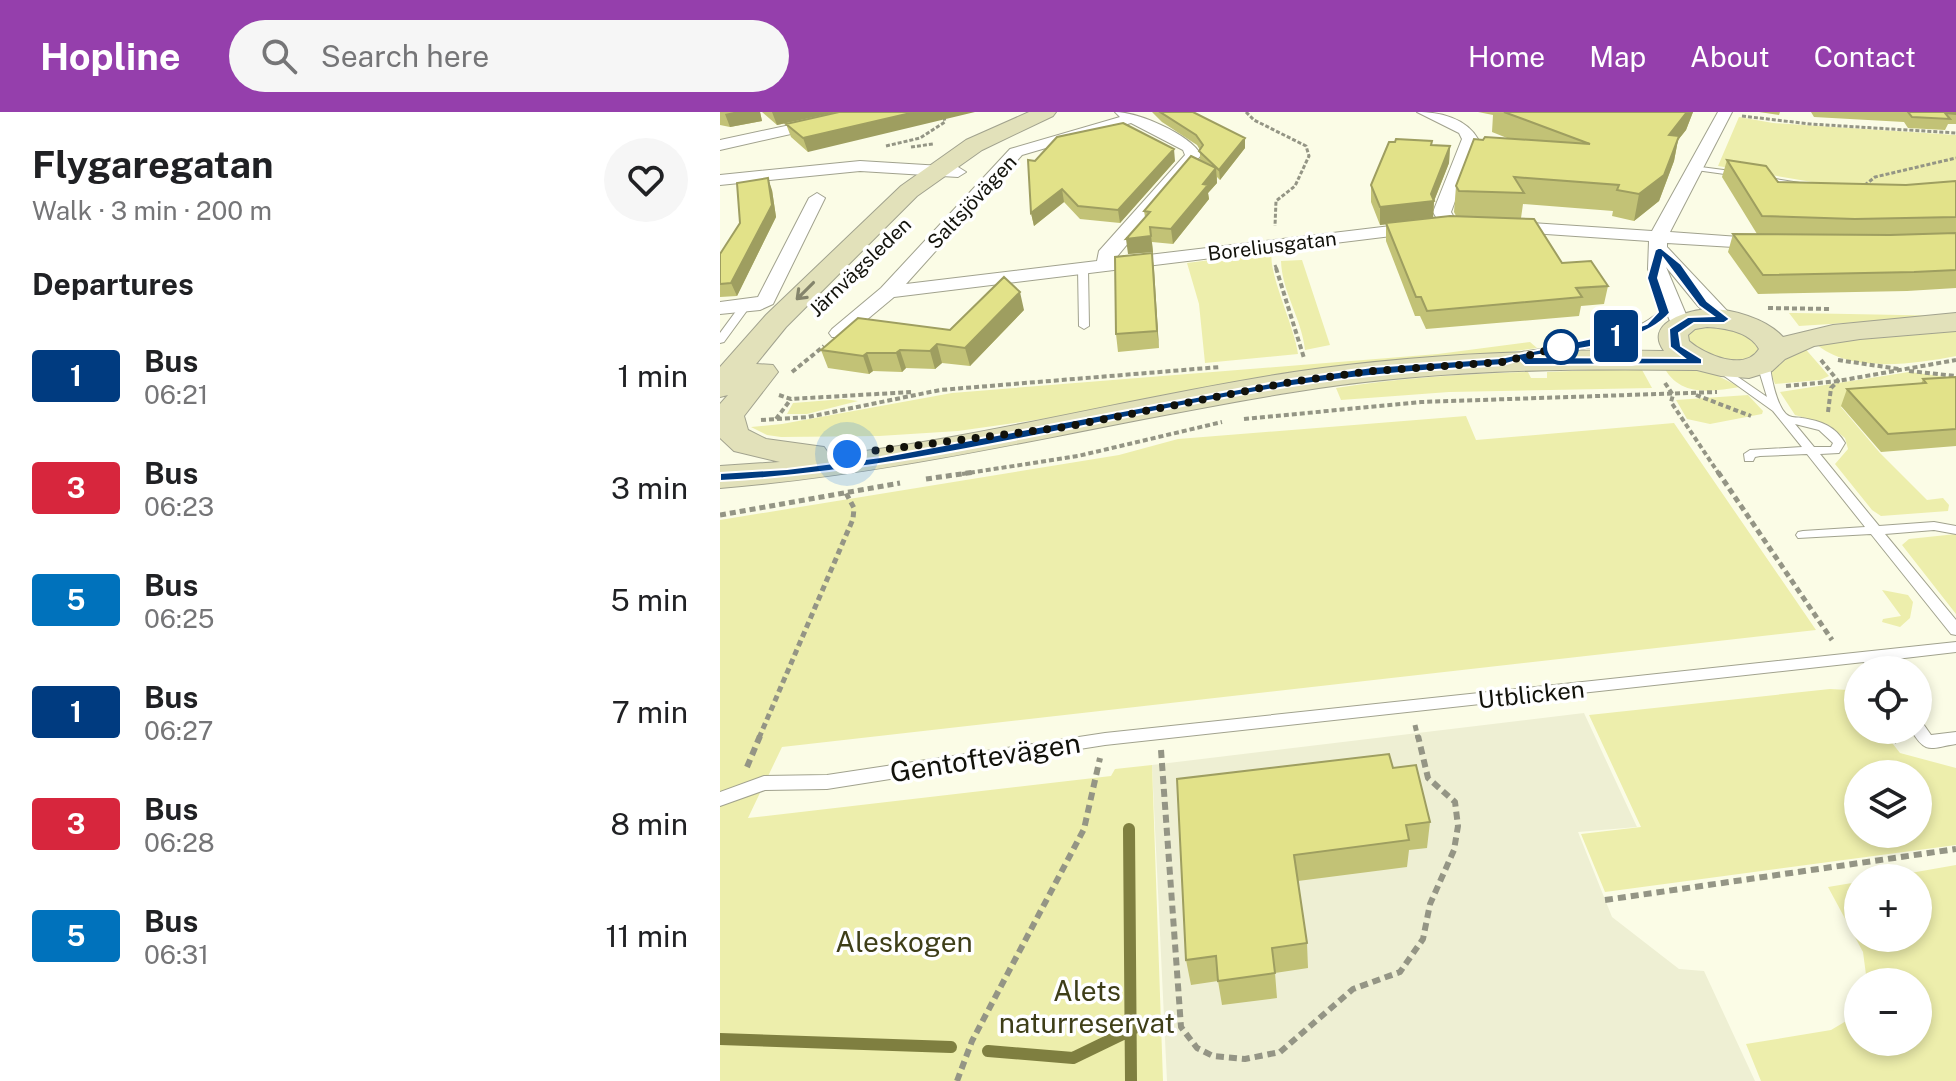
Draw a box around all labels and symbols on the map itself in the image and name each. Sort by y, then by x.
street label: Saltsjövägen [922,150,1022,254]
street label: Järnvägsleden [804,212,916,322]
street label: Boreliusgatan [1206,226,1338,266]
one-way arrow [796,281,815,301]
line badge: 1 [1590,310,1642,362]
unlabelled marker [1544,330,1578,364]
your location [827,434,867,474]
street label: Utblicken [1476,674,1586,714]
street label: Gentoftevägen [887,726,1083,788]
park label: Aleskogen [835,925,973,958]
park label: Alets naturreservat [999,974,1175,1039]

